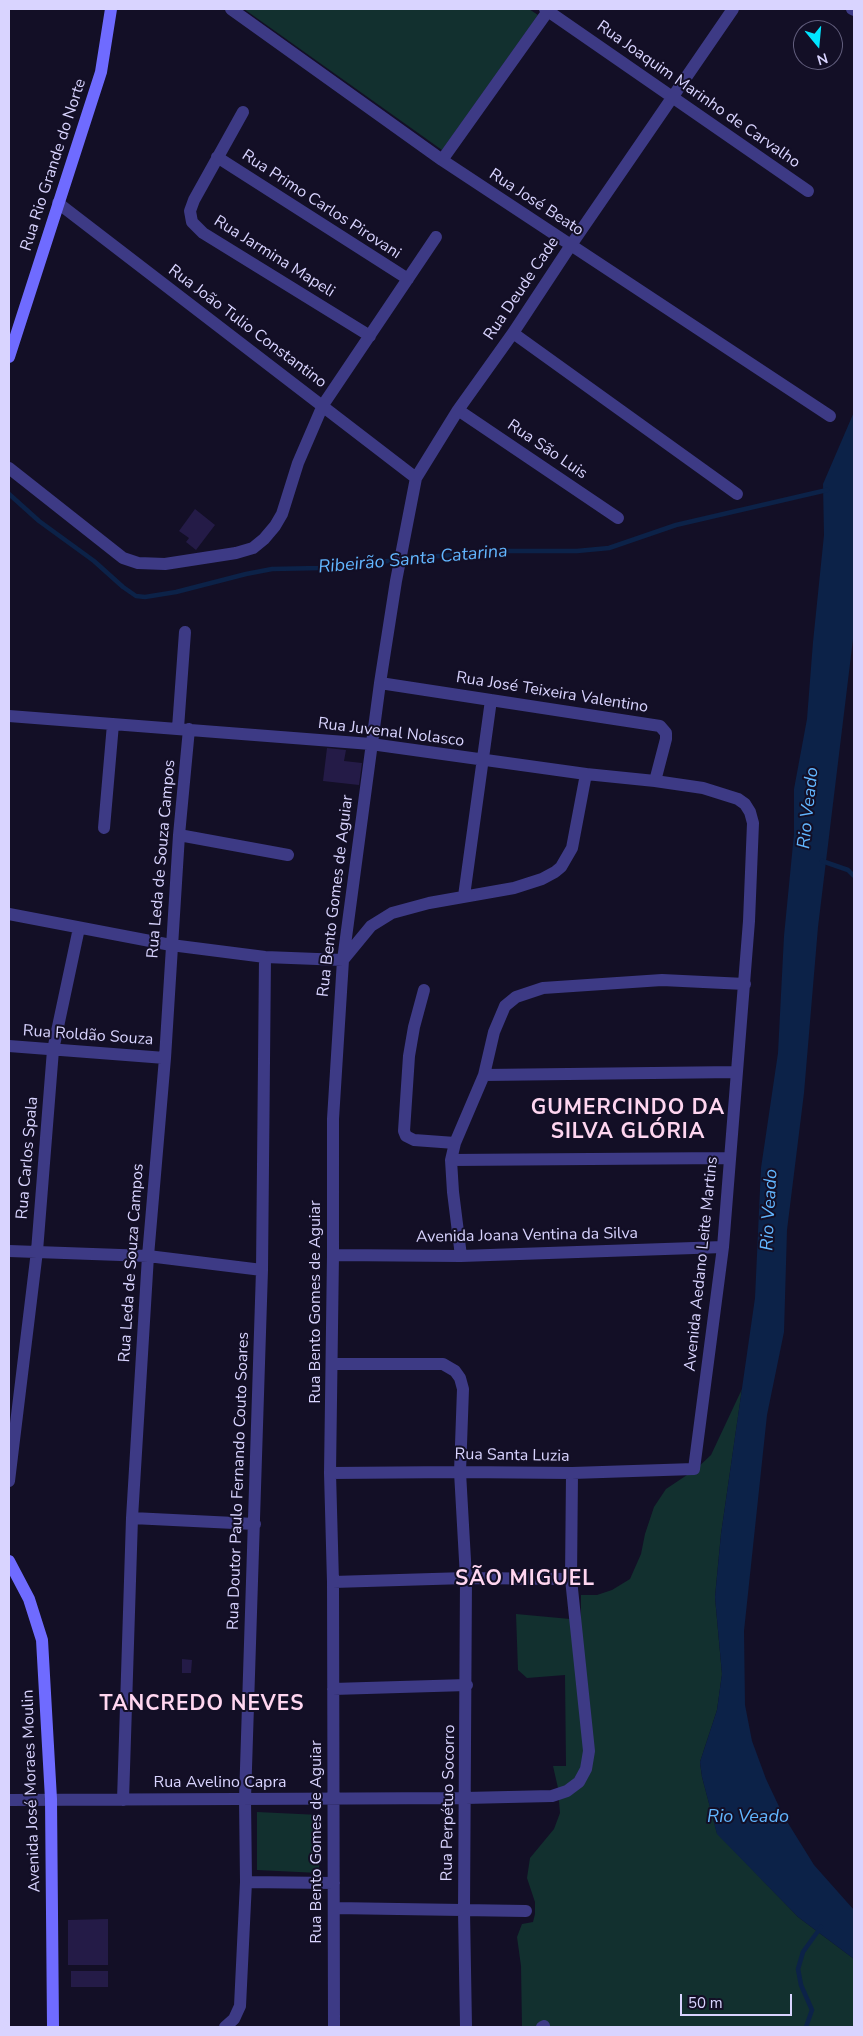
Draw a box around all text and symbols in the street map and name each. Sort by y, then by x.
street label: Rua Joaquim Marinho de Carvalho [593,17,803,173]
north arrow [793,20,843,70]
text: N [814,48,830,69]
street label: Rua Rio Grande do Norte [17,77,91,253]
street label: Rua Primo Carlos Pirovani [238,146,404,264]
street label: Rua José Beato [485,165,587,241]
street label: Rua Jarmina Mapeli [210,212,338,302]
street label: Rua Deude Cade [480,234,564,344]
street label: Rua João Tulio Constantino [164,261,330,393]
street label: Rua São Luis [503,416,591,484]
water label: Ribeirão Santa Catarina [317,541,509,579]
street label: Rua José Teixeira Valentino [455,668,649,718]
street label: Rua Juvenal Nolasco [317,714,465,752]
street label: Rua Leda de Souza Campos [144,759,180,959]
water label: Rio Veado [794,766,824,850]
street label: Rua Bento Gomes de Aguiar [314,794,358,998]
street label: Rua Roldão Souza [22,1022,154,1050]
street label: Rua Carlos Spala [13,1096,43,1220]
district label: GUMERCINDO DA SILVA GLÓRIA [529,1096,727,1146]
street label: Avenida Aedano Leite Martins [681,1156,723,1372]
street label: Rua Leda de Souza Campos [115,1163,149,1363]
water label: Rio Veado [757,1169,783,1251]
street label: Rua Bento Gomes de Aguiar [306,1200,326,1404]
street label: Avenida Joana Ventina da Silva [416,1224,638,1248]
street label: Rua Doutor Paulo Fernando Couto Soares [224,1332,254,1630]
street label: Rua Santa Luzia [454,1445,570,1467]
district label: SÃO MIGUEL [454,1567,596,1593]
street label: Avenida José Moraes Moulin [19,1689,45,1893]
district label: TANCREDO NEVES [98,1692,306,1718]
street label: Rua Perpétuo Socorro [438,1724,460,1882]
street label: Rua Bento Gomes de Aguiar [307,1740,327,1944]
street label: Rua Avelino Capra [153,1773,287,1793]
water label: Rio Veado [707,1807,789,1829]
scale bar [683,1984,796,2016]
text: 50 m [688,1993,723,2013]

